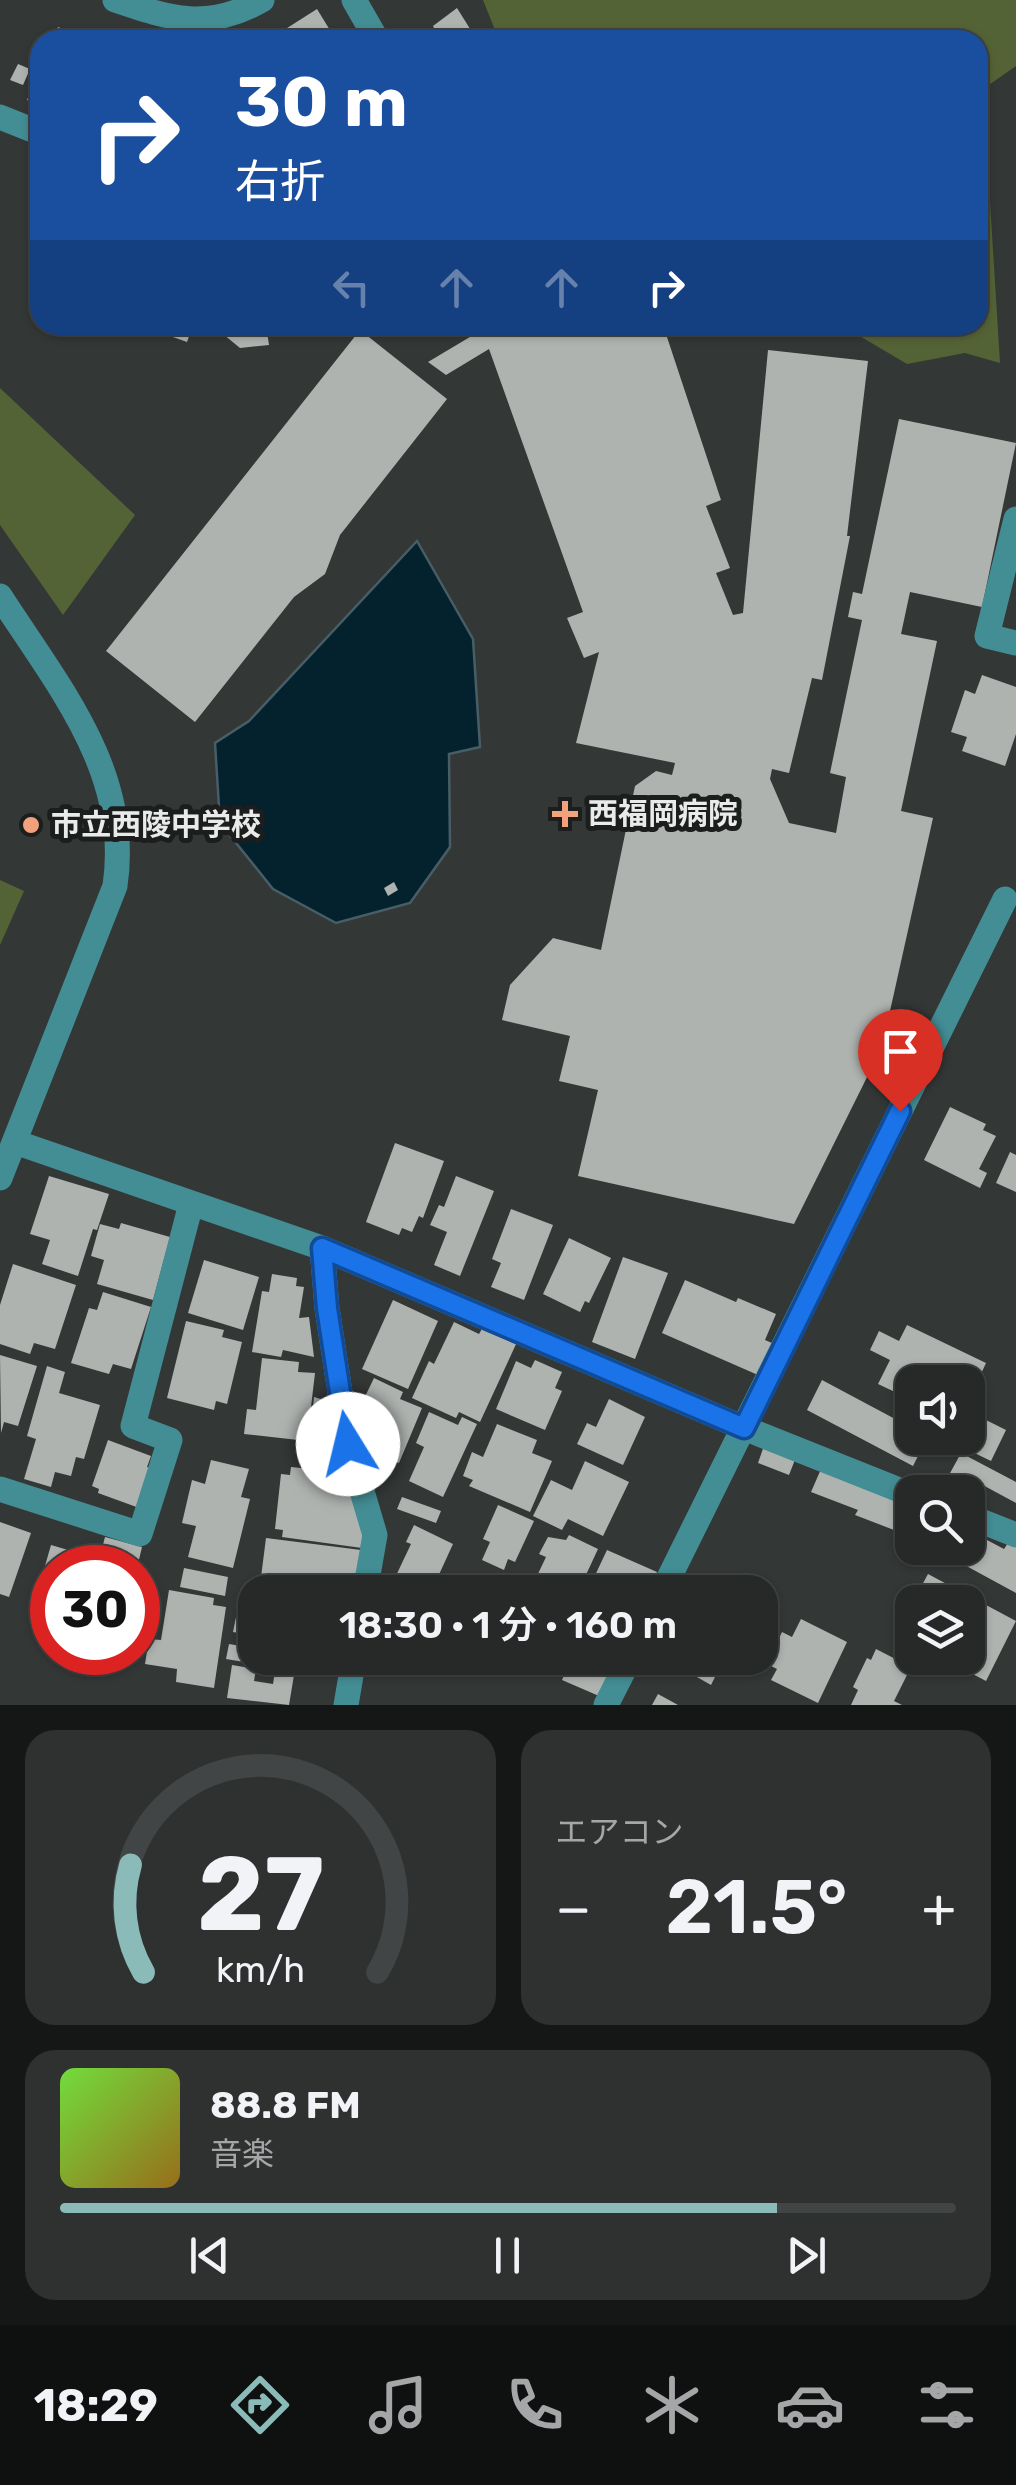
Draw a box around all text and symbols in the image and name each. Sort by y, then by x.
text: 30 m [235,61,408,144]
icon: right [70,70,200,200]
text: 右折 [235,155,325,208]
icon: left [324,260,379,315]
icon: ahead [429,260,484,315]
icon: ahead [534,260,589,315]
icon: right [639,260,694,315]
place label: 西福岡病院 [588,796,738,832]
marker: 西福岡病院 [552,801,578,827]
place label: 市立西陵中学校 [51,807,261,843]
marker: 市立西陵中学校 [20,814,42,836]
pin [858,1009,943,1112]
icon: arrive [873,1024,928,1079]
map controls [895,1365,985,1675]
button: sound [895,1365,985,1455]
position arrow [296,1392,400,1496]
button: search [895,1475,985,1565]
speed limit sign: 30 [30,1545,160,1675]
button: layers [895,1585,985,1675]
text: 18:30 · 1 分 · 160 m [339,1602,677,1648]
text: エアコン [556,1813,684,1851]
text: 27 [197,1833,324,1956]
text: 21.5° [666,1863,847,1952]
text: − [556,1876,591,1941]
text: + [922,1876,956,1941]
text: km/h [216,1949,305,1991]
text: 88.8 FM [210,2082,361,2128]
text: 音楽 [210,2135,274,2173]
icon: previous [182,2228,237,2283]
icon: pause [480,2228,535,2283]
icon: next [779,2228,834,2283]
icon: directions [225,2370,295,2440]
icon: music [363,2370,433,2440]
icon: phone [500,2370,570,2440]
icon: climate [637,2370,707,2440]
icon: car [775,2370,845,2440]
icon: filters [912,2370,982,2440]
text: 18:29 [34,2379,158,2432]

